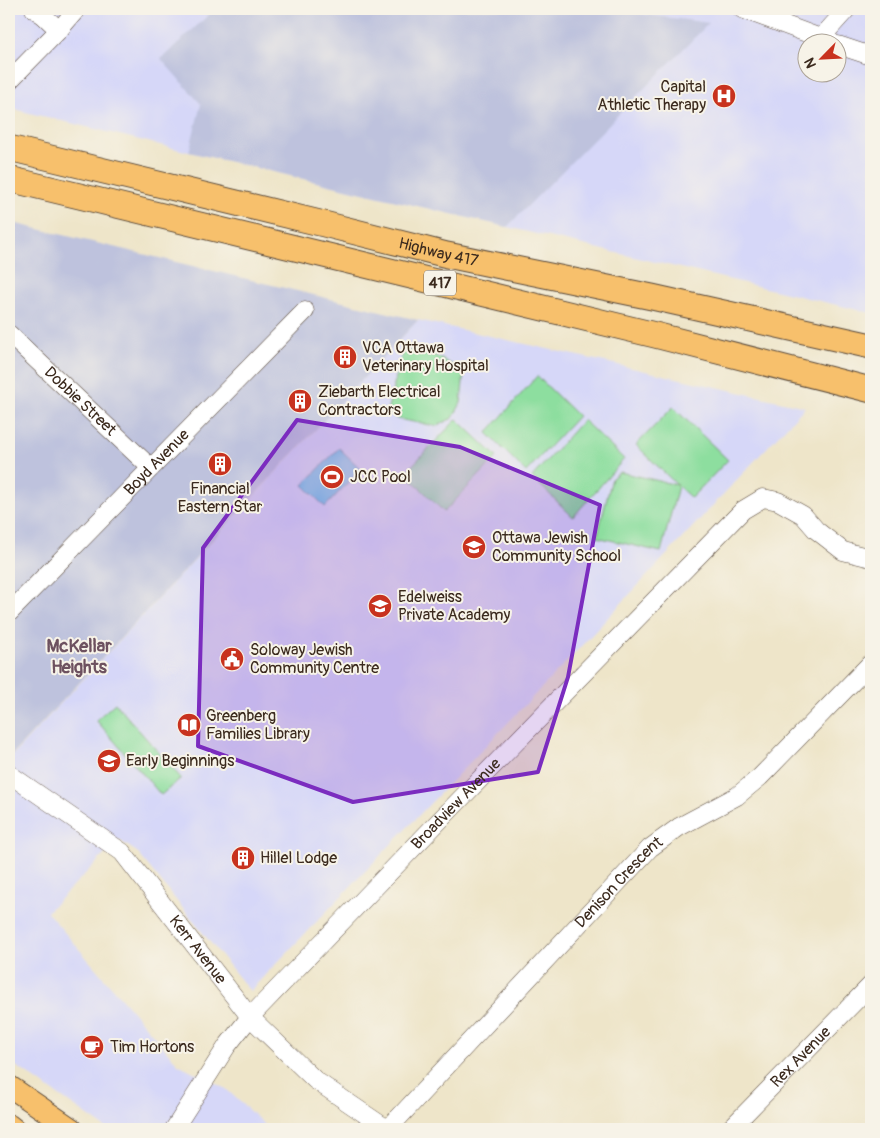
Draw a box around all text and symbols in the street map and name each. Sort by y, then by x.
north arrow [798,32,848,82]
text: N [801,55,820,71]
place label: Capital Athletic Therapy [597,77,706,115]
hospital icon: Capital Athletic Therapy [711,83,737,109]
street label: Highway 417 [397,233,481,271]
road number: 417 [424,270,456,296]
place label: VCA Ottawa Veterinary Hospital [362,338,489,376]
building icon: VCA Ottawa Veterinary Hospital [332,344,358,370]
street label: Dobbie Street [40,362,121,440]
place label: Ziebarth Electrical Contractors [318,382,441,420]
building icon: Ziebarth Electrical Contractors [287,388,313,414]
street label: Boyd Avenue [120,425,194,500]
building icon: Financial Eastern Star [207,451,233,477]
sports icon: JCC Pool [319,464,345,490]
place label: JCC Pool [350,467,411,487]
place label: Financial Eastern Star [178,479,262,517]
place label: Ottawa Jewish Community School [492,528,621,566]
school or university icon: Ottawa Jewish Community School [461,534,487,560]
place label: Edelweiss Private Academy [398,587,510,625]
school or university icon: Edelweiss Private Academy [367,593,393,619]
district label: McKellar Heights [46,635,112,679]
place label: Soloway Jewish Community Centre [250,640,379,678]
public building icon: Soloway Jewish Community Centre [219,646,245,672]
place label: Greenberg Families Library [206,706,310,744]
library icon: Greenberg Families Library [176,712,202,738]
school or university icon: Early Beginnings [96,748,122,774]
place label: Early Beginnings [126,751,234,771]
street label: Broadview Avenue [407,754,505,854]
street label: Denison Crescent [571,832,667,932]
building icon: Hillel Lodge [230,845,256,871]
place label: Hillel Lodge [260,848,337,868]
street label: Kerr Avenue [165,911,231,988]
street label: Rex Avenue [766,1022,835,1092]
cafe icon: Tim Hortons [79,1034,105,1060]
place label: Tim Hortons [110,1037,194,1057]

